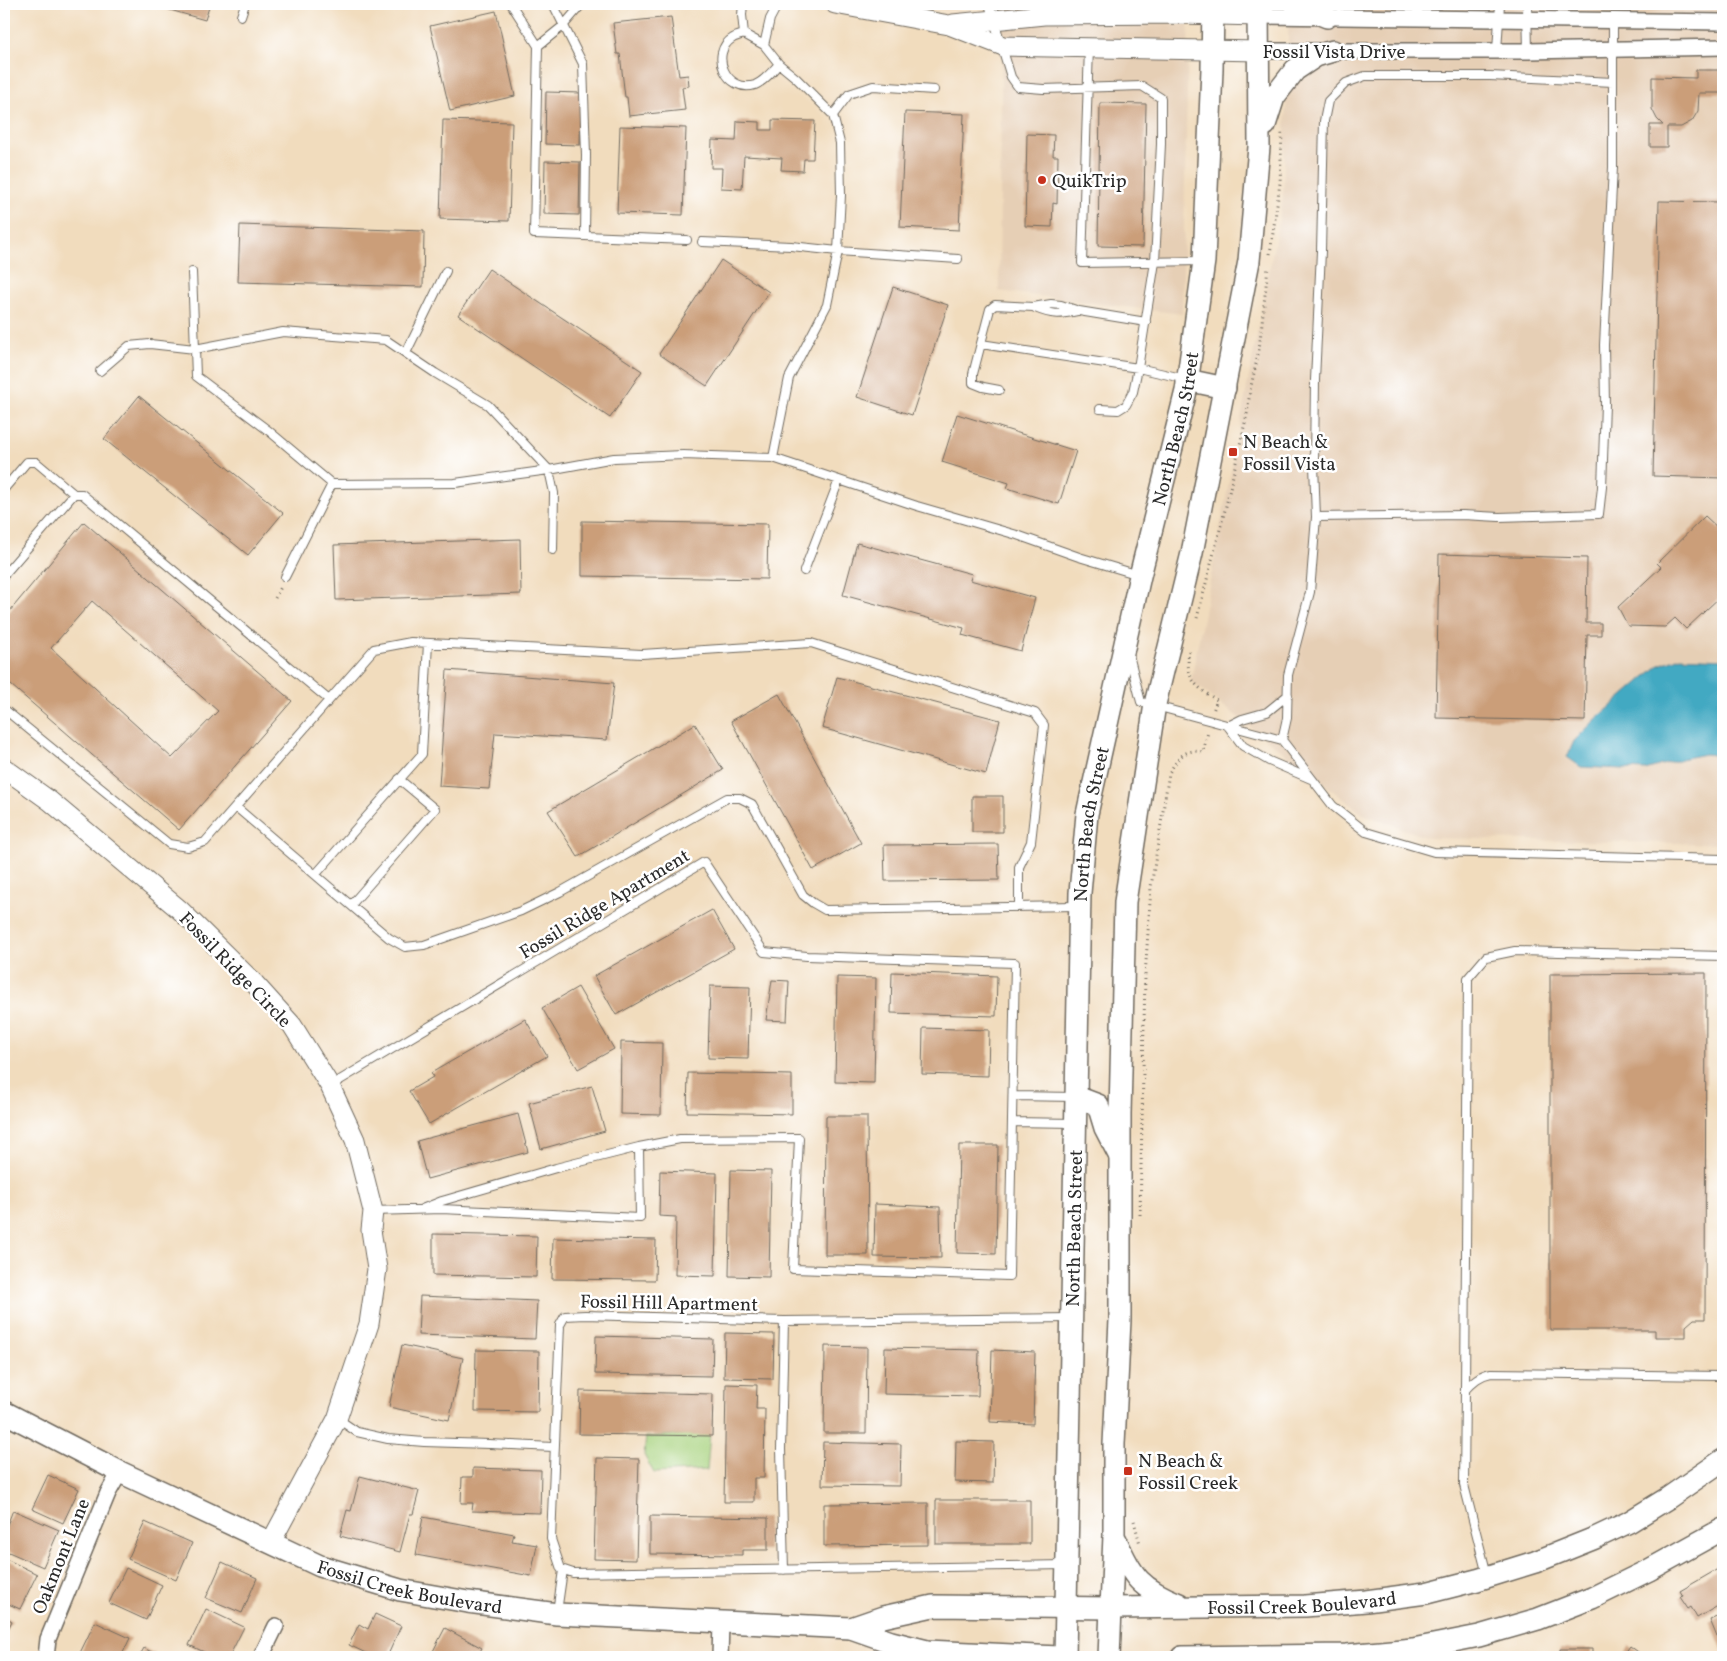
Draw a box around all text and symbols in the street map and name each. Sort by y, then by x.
street label: Fossil Vista Drive [1263,40,1405,66]
place label: QuikTrip [1052,169,1127,195]
marker: QuikTrip [1036,174,1048,186]
street label: North Beach Street [1147,350,1206,509]
place label: N Beach & Fossil Vista [1243,430,1336,478]
marker: N Beach & Fossil Vista [1227,446,1239,458]
street label: North Beach Street [1069,744,1117,902]
street label: Fossil Ridge Apartment [515,843,695,966]
street label: Fossil Ridge Circle [172,907,297,1034]
street label: North Beach Street [1061,1149,1090,1307]
street label: Fossil Hill Apartment [580,1289,758,1319]
place label: N Beach & Fossil Creek [1138,1449,1238,1497]
marker: N Beach & Fossil Creek [1122,1465,1134,1477]
street label: Oakmont Lane [27,1495,97,1619]
street label: Fossil Creek Boulevard [314,1555,504,1621]
street label: Fossil Creek Boulevard [1207,1586,1398,1622]

